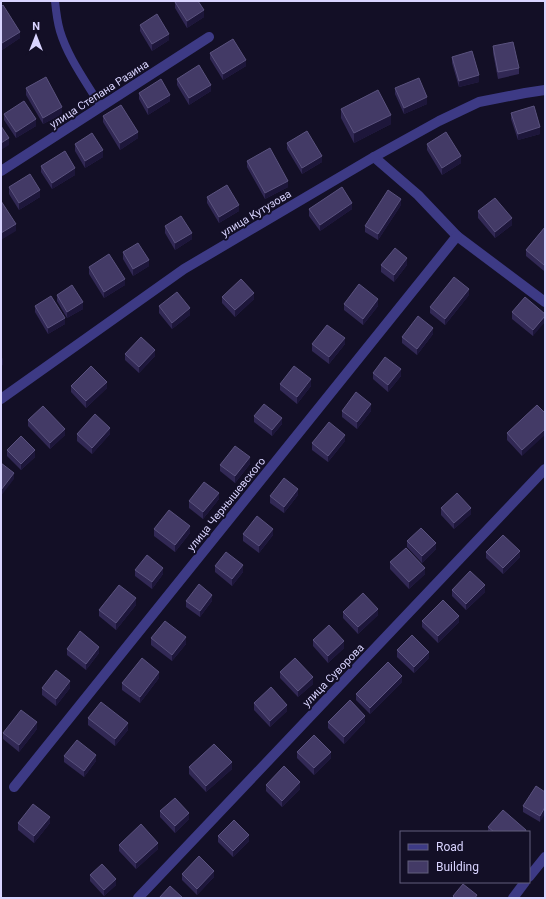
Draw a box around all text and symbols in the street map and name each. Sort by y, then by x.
north arrow [16,16,56,56]
text: N [32,20,40,33]
street label: улица Степана Разина [47,58,151,131]
street label: улица Кутузова [219,187,294,240]
street label: улица Чернышевского [185,455,268,554]
street label: улица Суворова [300,641,367,710]
legend [400,831,530,883]
text: Road [436,840,464,854]
text: Building [436,860,479,874]

